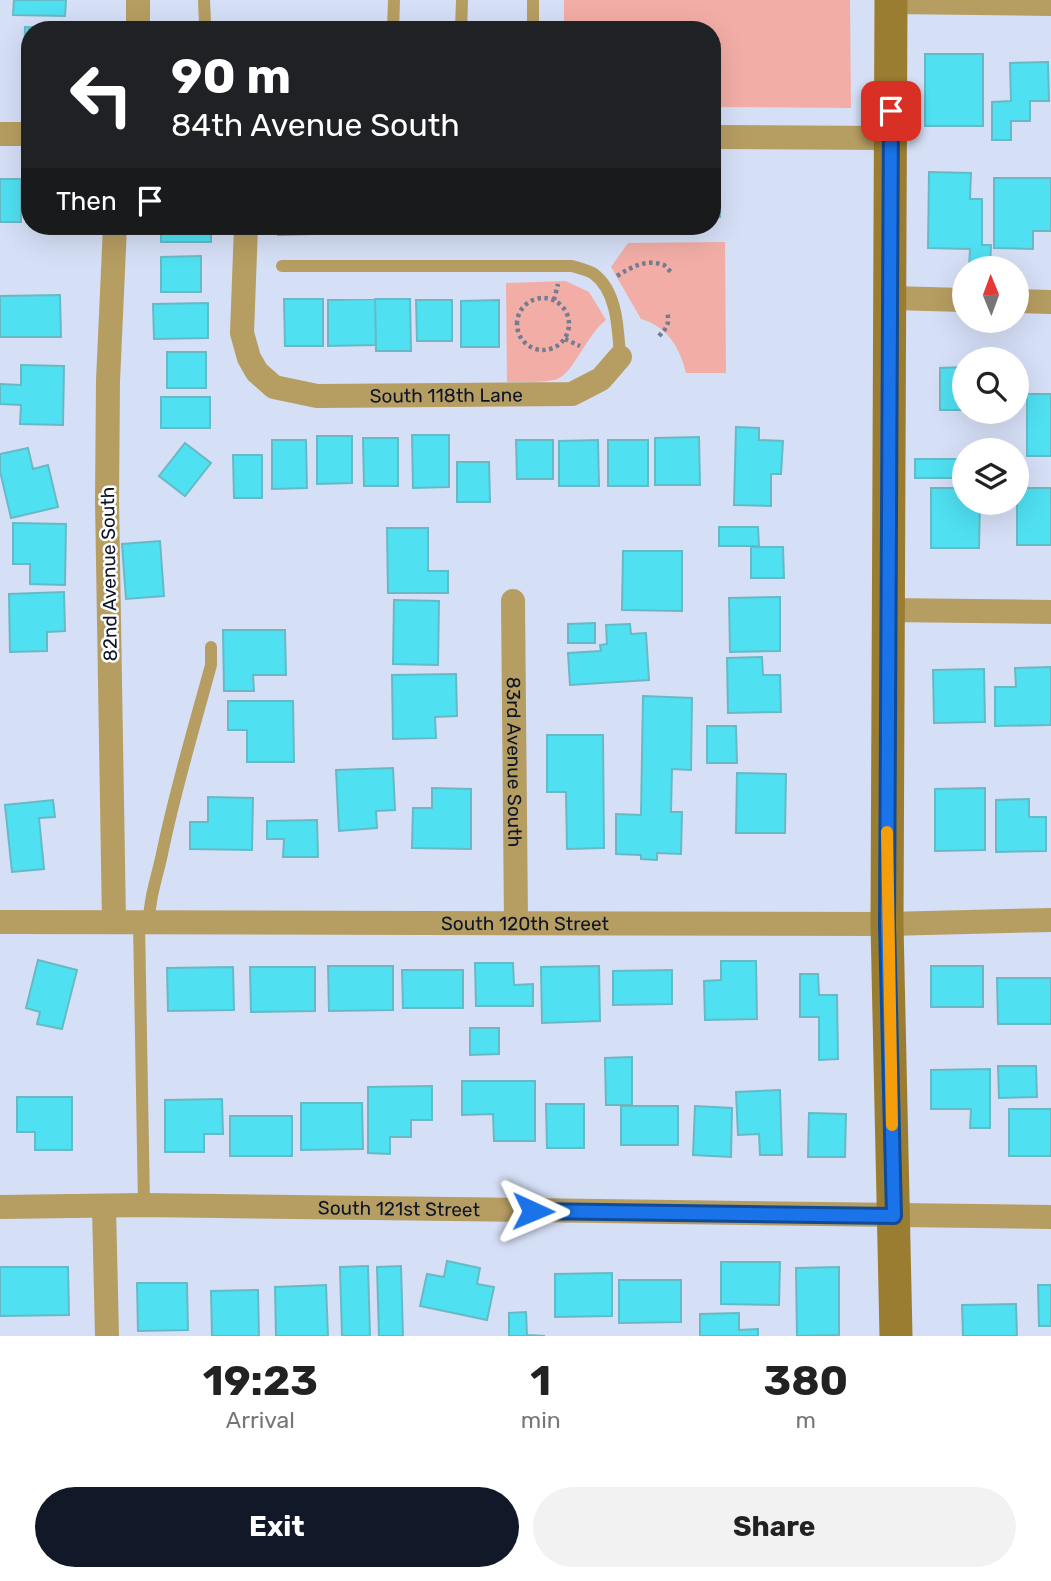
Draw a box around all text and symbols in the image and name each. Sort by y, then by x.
text: 90 m [171,47,291,105]
icon: left [56,49,147,140]
pin [861,81,921,141]
icon: arrive [872,92,910,130]
text: 84th Avenue South [171,106,460,144]
icon: arrive [131,182,169,220]
text: Then [56,186,117,217]
north arrow [952,256,1029,332]
map controls [952,256,1029,515]
button: search [952,347,1029,424]
street label: South 118th Lane [370,383,523,407]
button: layers [952,438,1029,515]
street label: 82nd Avenue South [96,487,122,661]
street label: 83rd Avenue South [502,677,527,847]
street label: South 120th Street [441,911,610,935]
position arrow [496,1174,570,1248]
street label: South 121st Street [318,1196,481,1221]
text: 19:23 [203,1356,318,1406]
text: 1 [530,1356,551,1406]
text: 380 [763,1356,848,1406]
text: Arrival [226,1406,295,1434]
text: min [521,1406,561,1434]
text: m [796,1406,816,1434]
button: Exit [35,1487,519,1567]
button: Share [533,1487,1016,1567]

